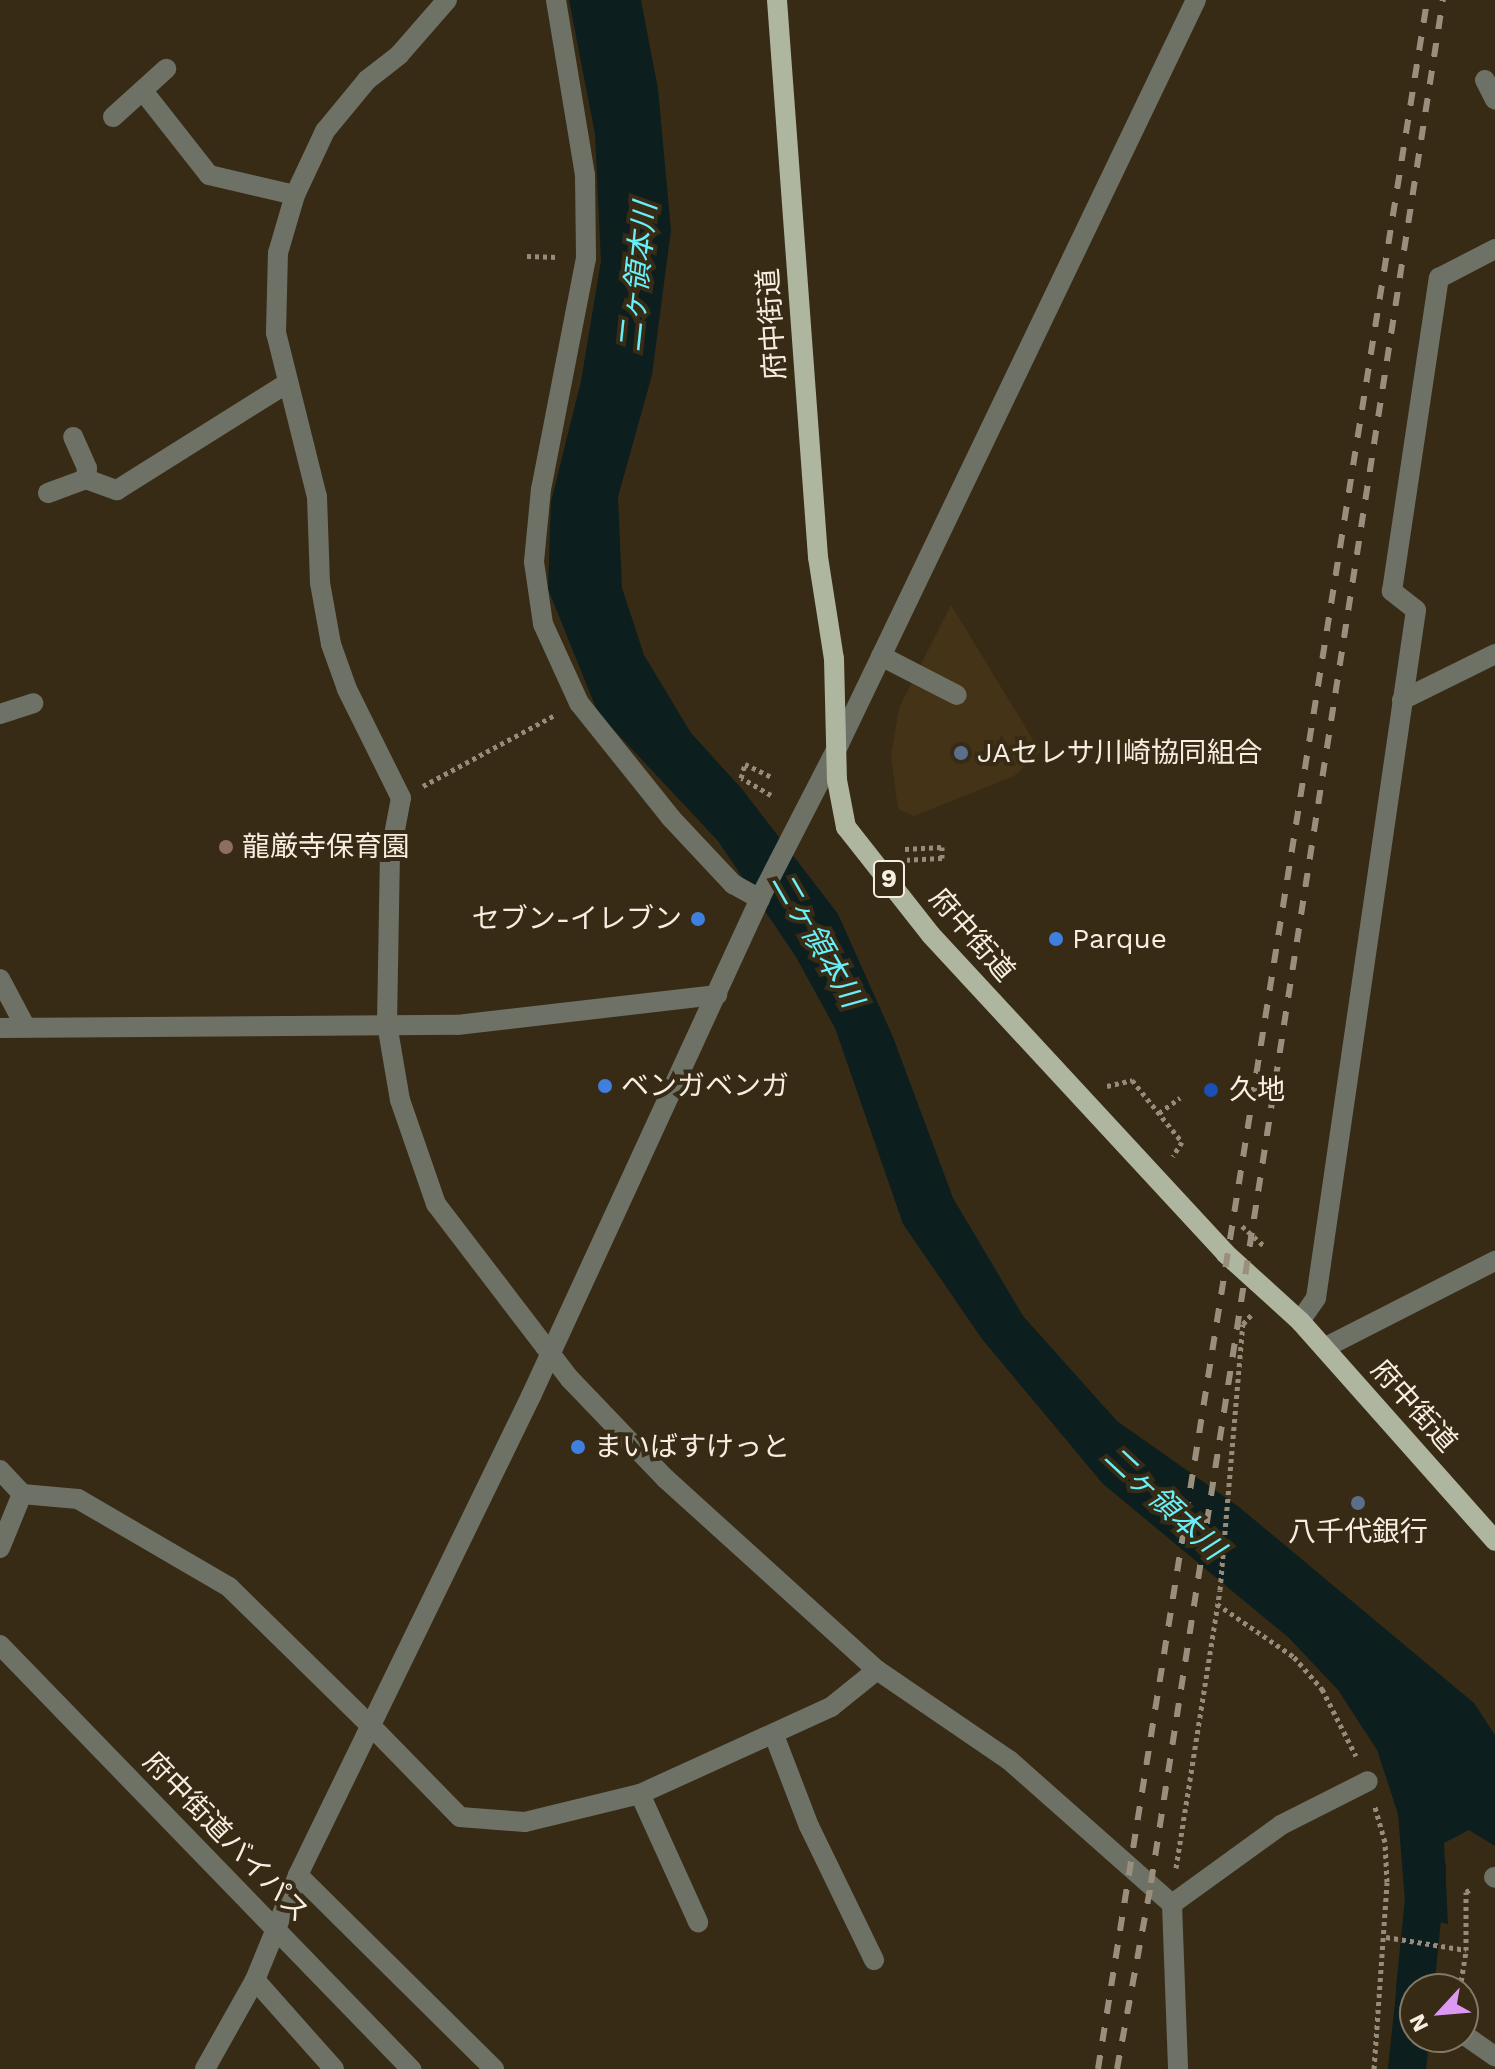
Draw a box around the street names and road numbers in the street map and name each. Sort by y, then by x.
street label: 府中街道 [751,267,793,381]
road number: 9 [871,857,907,901]
street label: 府中街道 [923,882,1021,988]
street label: 府中街道 [1364,1353,1464,1459]
street label: 府中街道バイパス [136,1745,316,1929]

